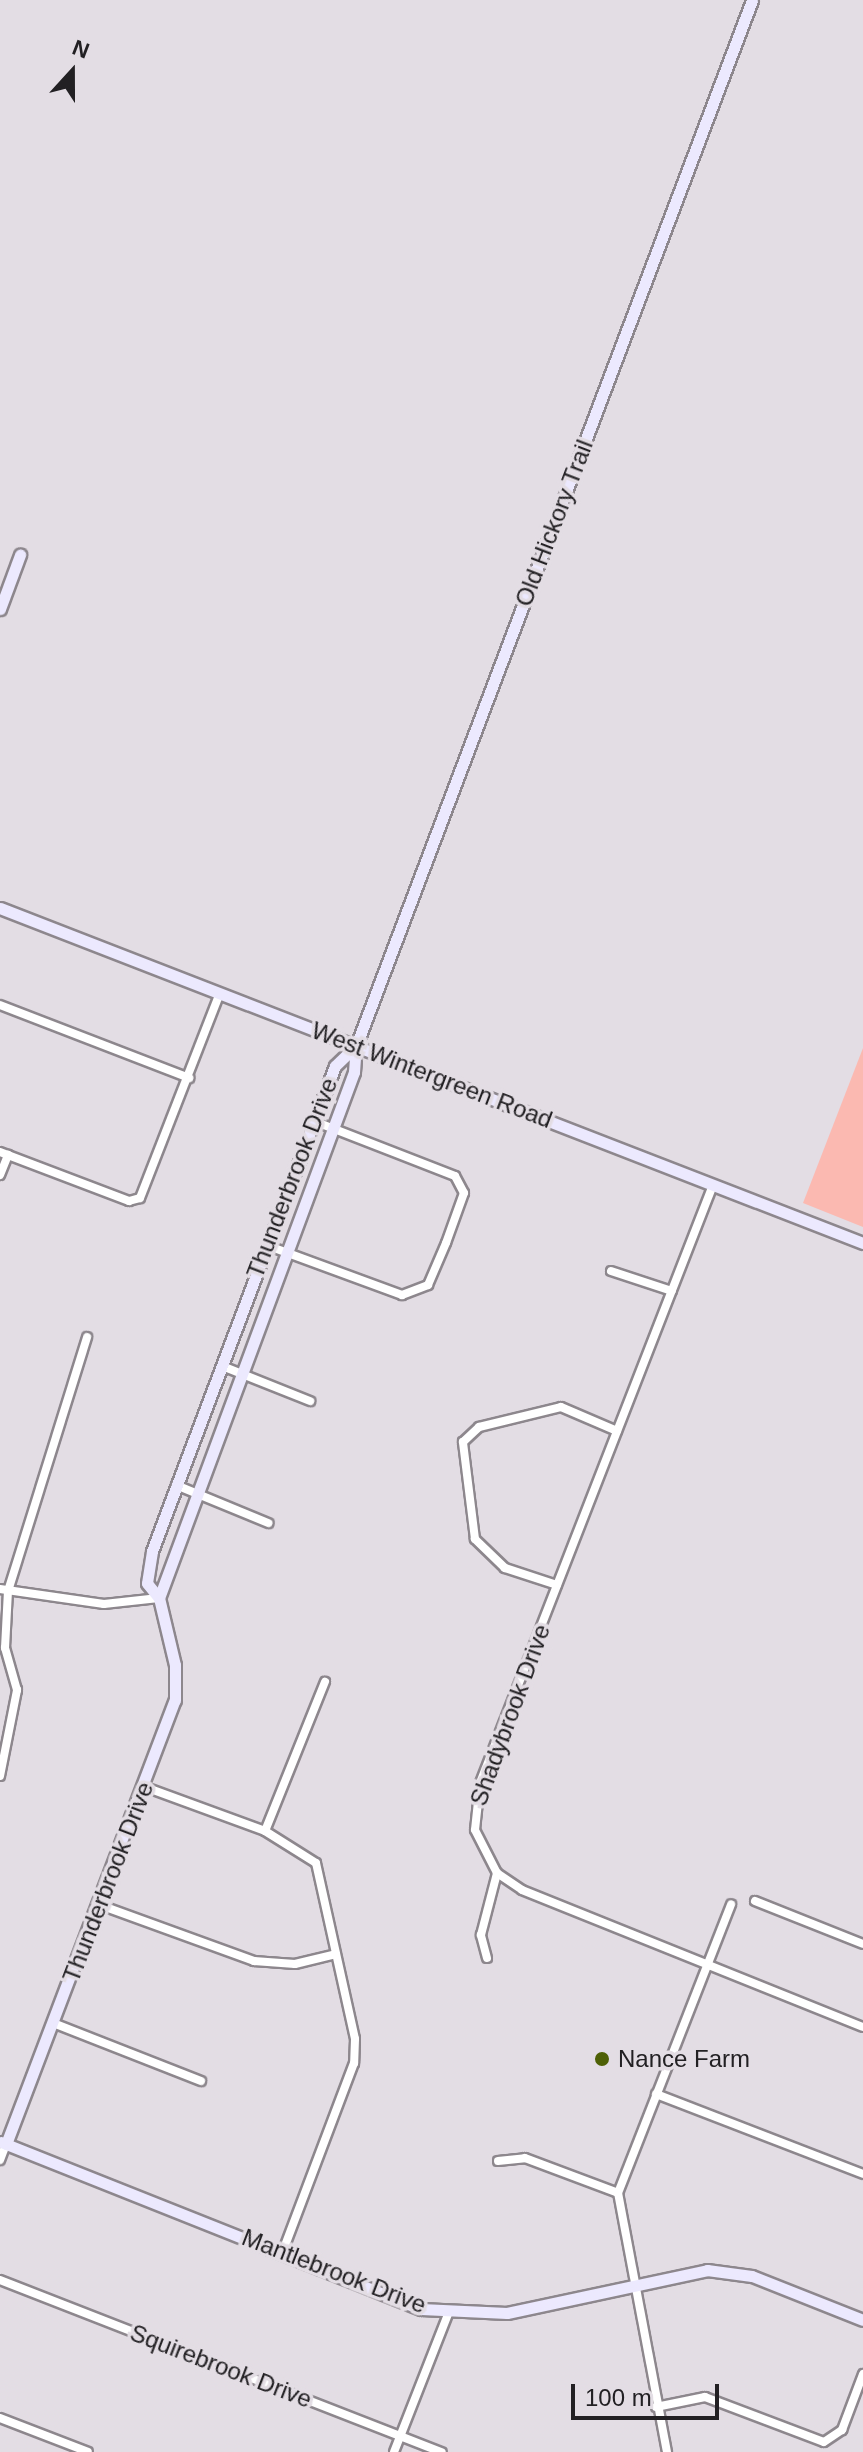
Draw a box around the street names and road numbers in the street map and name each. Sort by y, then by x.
street label: Old Hickory Trail [509,435,599,611]
street label: West Wintergreen Road [307,1016,557,1134]
street label: Thunderbrook Drive [241,1074,343,1282]
street label: Shadybrook Drive [464,1620,556,1810]
street label: Thunderbrook Drive [57,1778,159,1986]
street label: Mantlebrook Drive [238,2223,430,2319]
street label: Squirebrook Drive [126,2318,316,2414]

